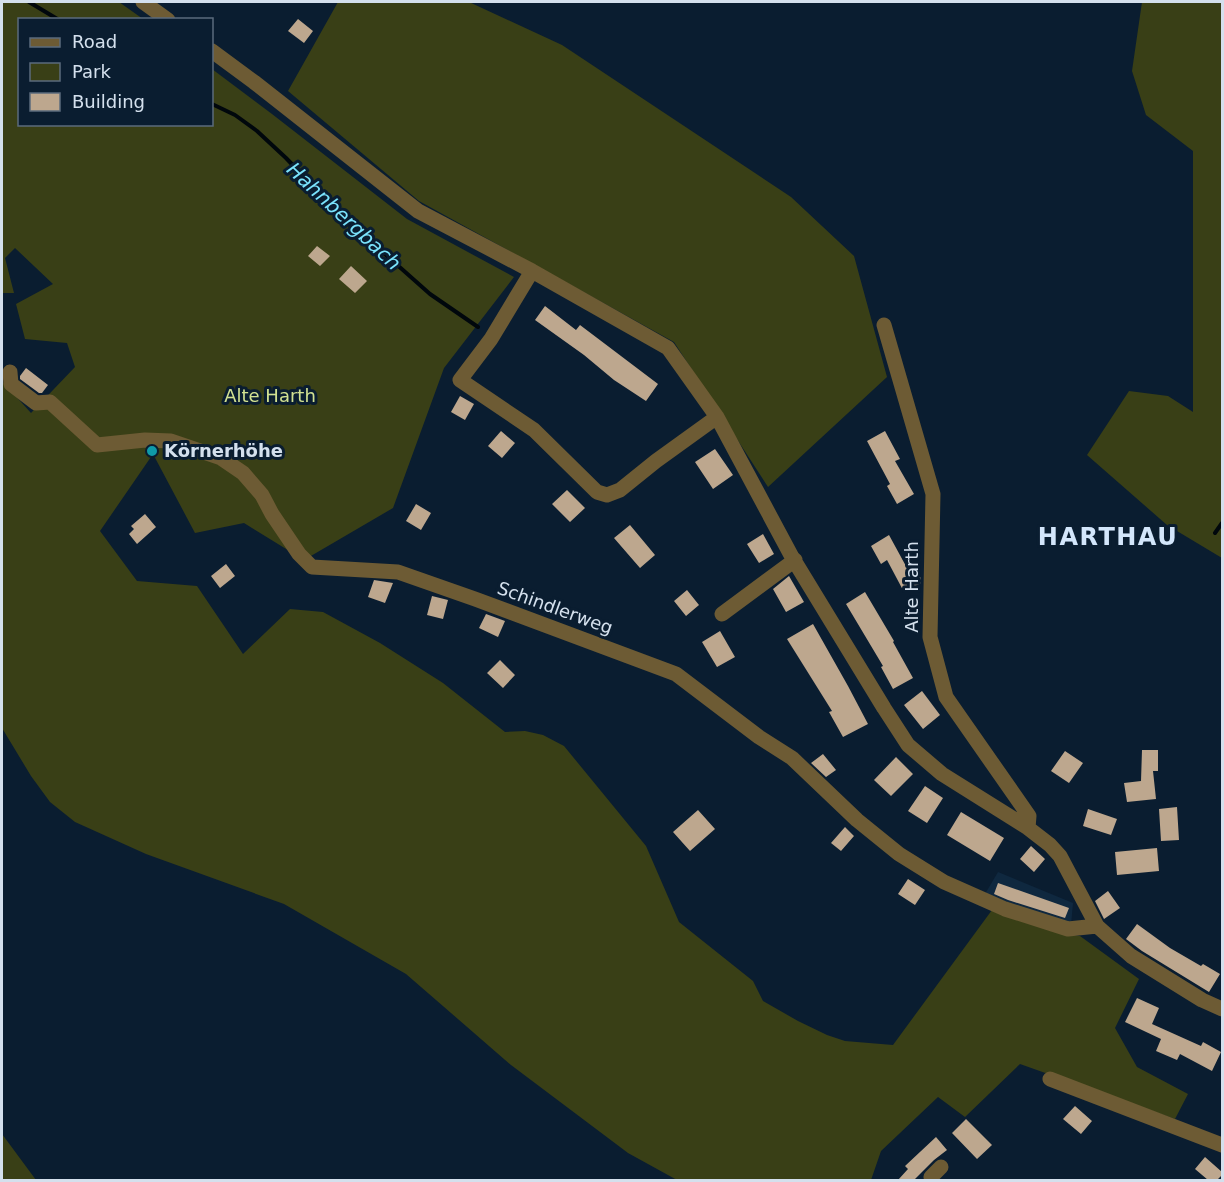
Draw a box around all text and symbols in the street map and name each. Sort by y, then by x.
legend [18,18,213,126]
text: Road [72,31,117,52]
text: Park [72,61,111,82]
text: Building [72,91,145,112]
water label: Hahnbergbach [282,157,406,275]
park label: Alte Harth [224,385,316,406]
place label: Körnerhöhe [164,440,283,461]
marker: Körnerhöhe [145,444,159,458]
district label: HARTHAU [1038,523,1178,551]
street label: Alte Harth [901,541,922,633]
street label: Schindlerweg [495,577,616,638]

